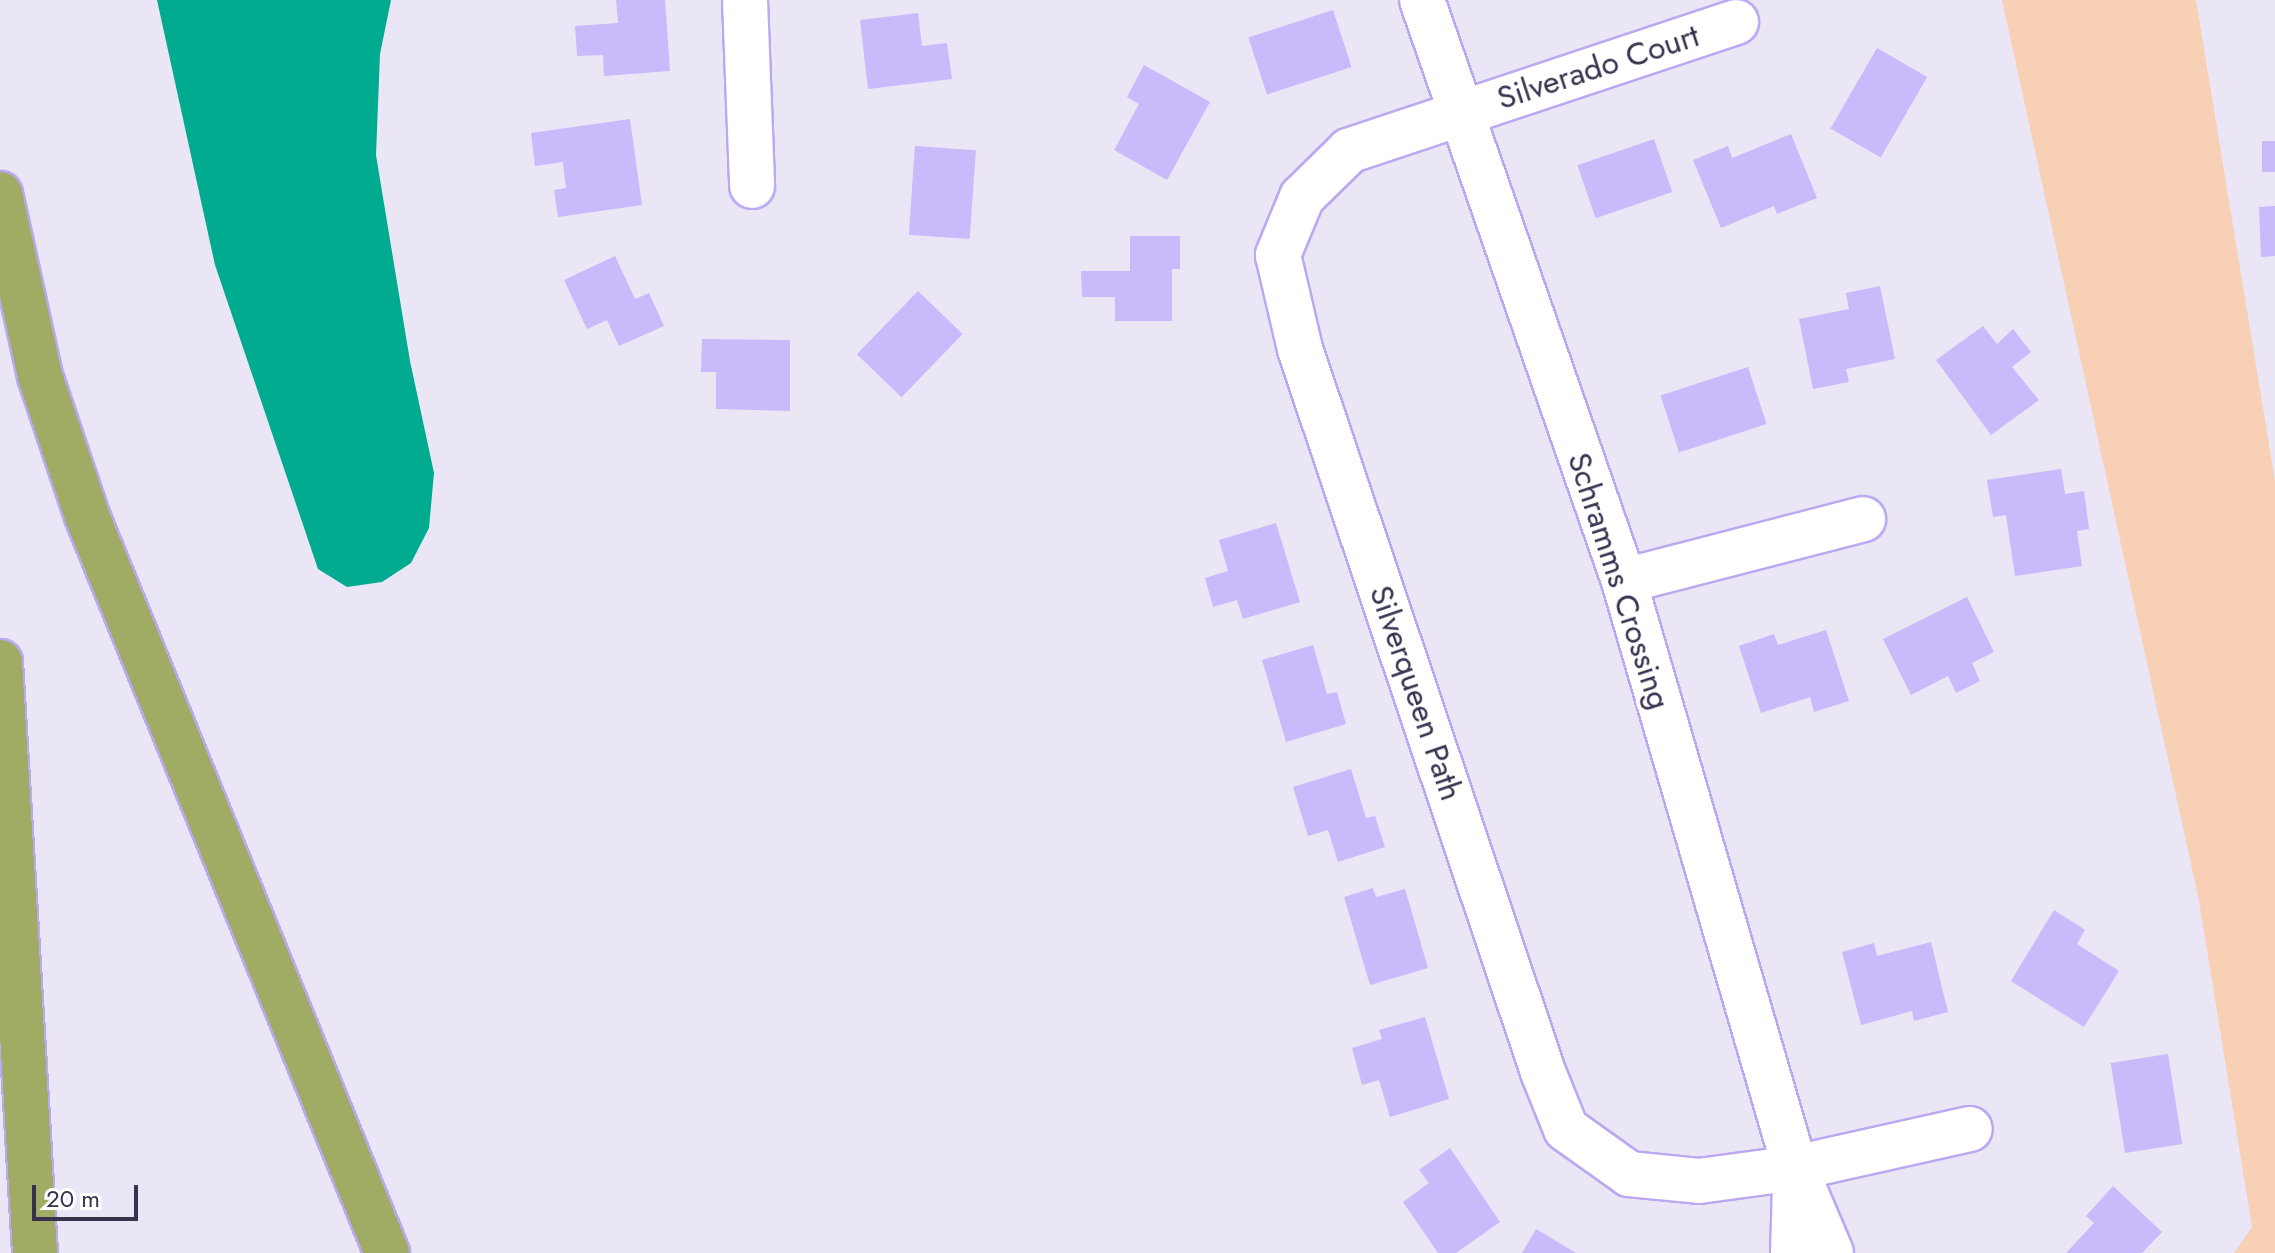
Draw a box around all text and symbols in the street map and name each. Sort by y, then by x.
street label: Silverado Court [1492,16,1704,118]
street label: Schramms Crossing [1559,448,1679,714]
street label: Silverqueen Path [1361,581,1471,805]
scale bar [36,1169,142,1219]
text: 20 m [46,1181,100,1216]

